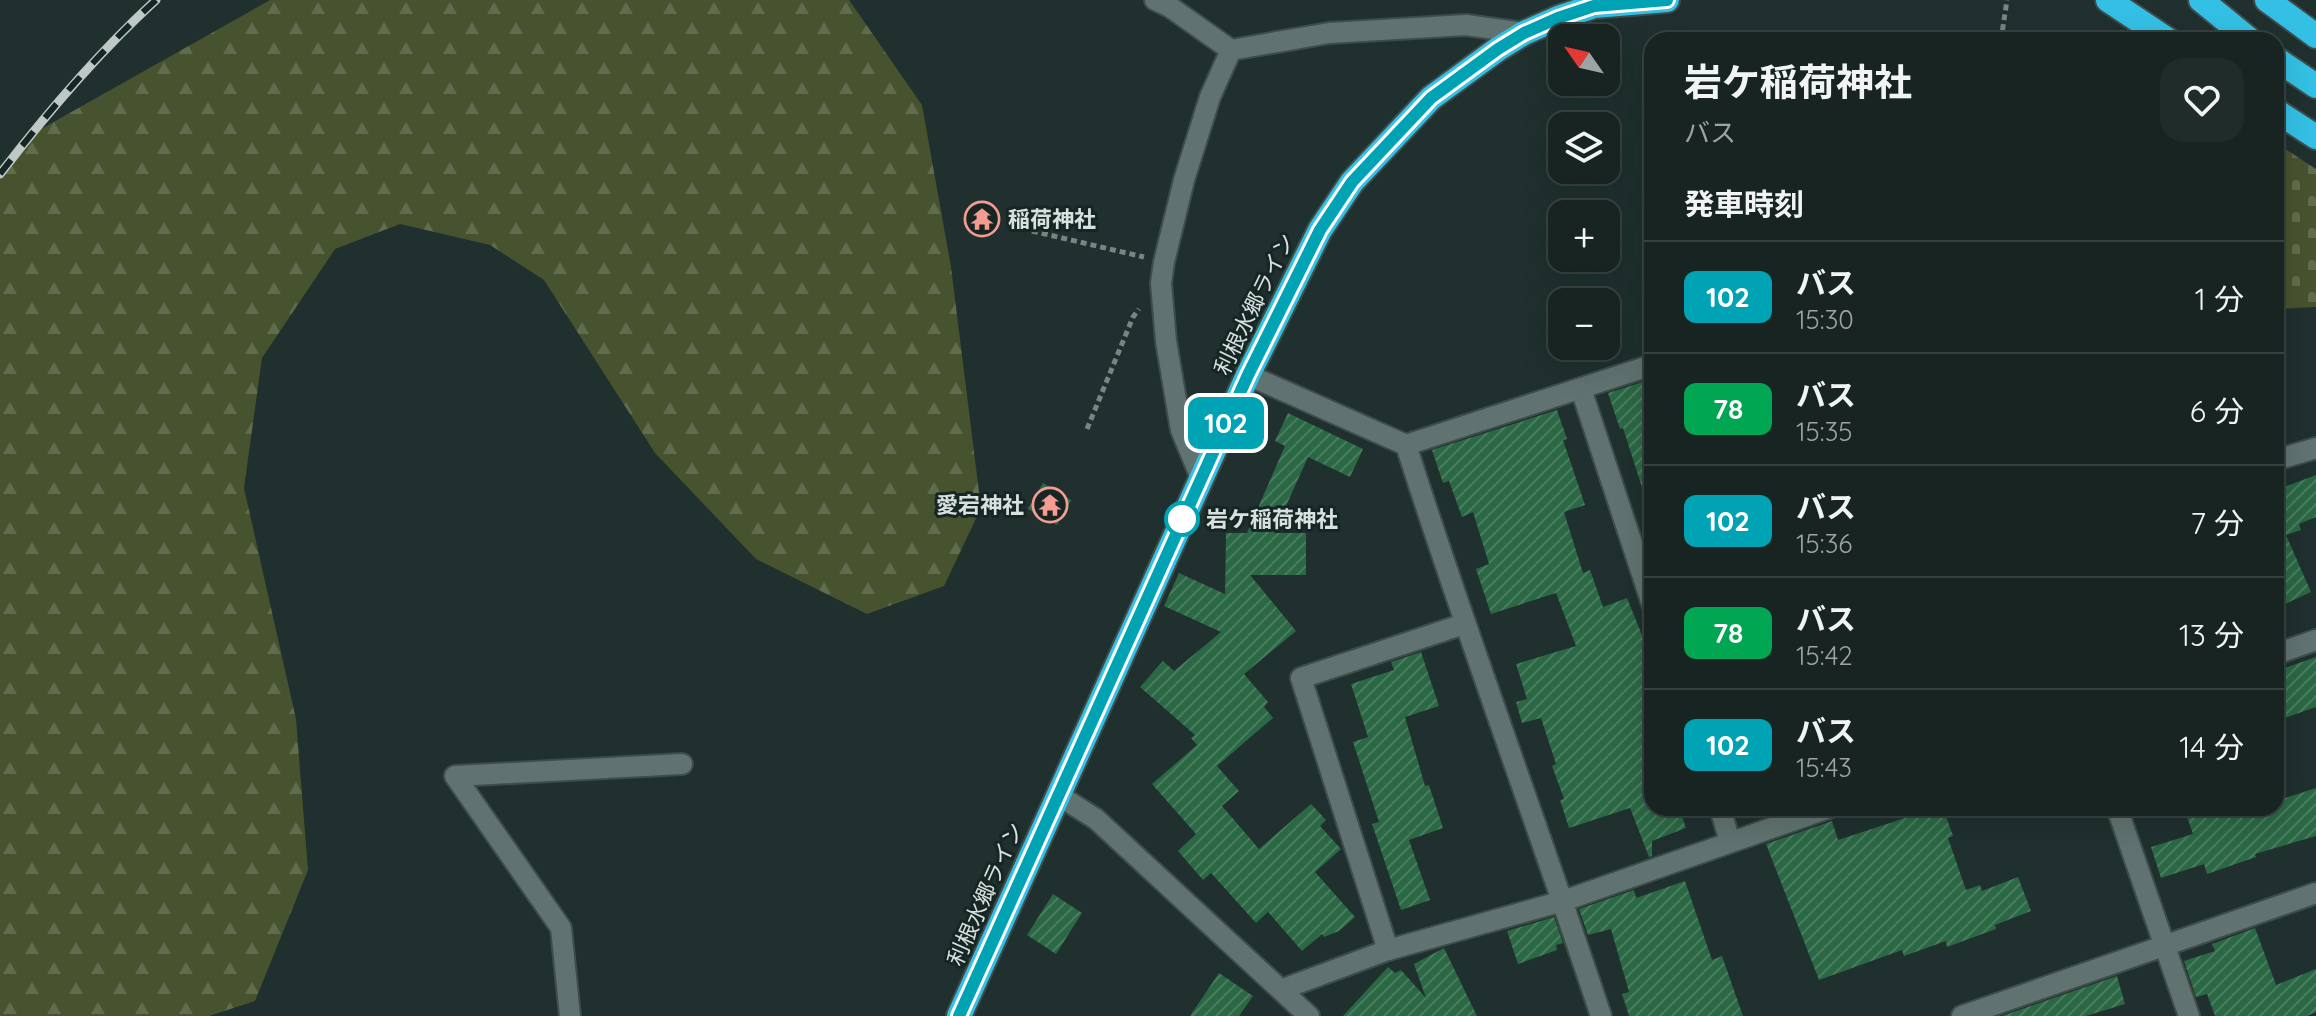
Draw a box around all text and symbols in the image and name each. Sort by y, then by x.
north arrow [1548,24,1620,96]
map controls [1548,24,1620,360]
text: 岩ケ稲荷神社 [1684,58,1912,106]
button: heart [2160,58,2244,142]
button: layers [1548,112,1620,184]
text: バス [1684,116,1736,149]
text: 発車時刻 [1684,185,1804,223]
temple icon: 稲荷神社 [963,200,1001,238]
button: + [1548,200,1620,272]
place label: 稲荷神社 [1008,205,1096,233]
street label: 利根水郷ライン [1208,229,1300,379]
text: バス [1796,264,1856,302]
text: 102 [1706,279,1750,314]
text: 1 分 [2195,280,2244,318]
button: − [1548,288,1620,360]
text: 15:30 [1796,303,1854,336]
text: バス [1796,376,1856,414]
text: 78 [1713,391,1743,426]
text: 6 分 [2190,392,2244,430]
line badge: 102 [1180,397,1272,449]
text: 102 [1204,405,1248,440]
text: 15:35 [1796,415,1852,448]
temple icon: 愛宕神社 [1031,486,1069,524]
text: バス [1796,488,1856,526]
place label: 愛宕神社 [936,491,1024,519]
marker: 岩ケ稲荷神社 [1165,502,1199,536]
text: 102 [1706,503,1750,538]
text: 7 分 [2190,504,2244,542]
place label: 岩ケ稲荷神社 [1206,505,1338,533]
text: 15:36 [1796,527,1852,560]
text: バス [1796,600,1856,638]
text: 78 [1713,615,1743,650]
text: 13 分 [2179,616,2244,654]
text: 15:42 [1796,639,1853,672]
text: バス [1796,712,1856,750]
text: 102 [1706,727,1750,762]
text: 14 分 [2179,728,2244,766]
text: 15:43 [1796,751,1852,784]
street label: 利根水郷ライン [941,818,1029,970]

